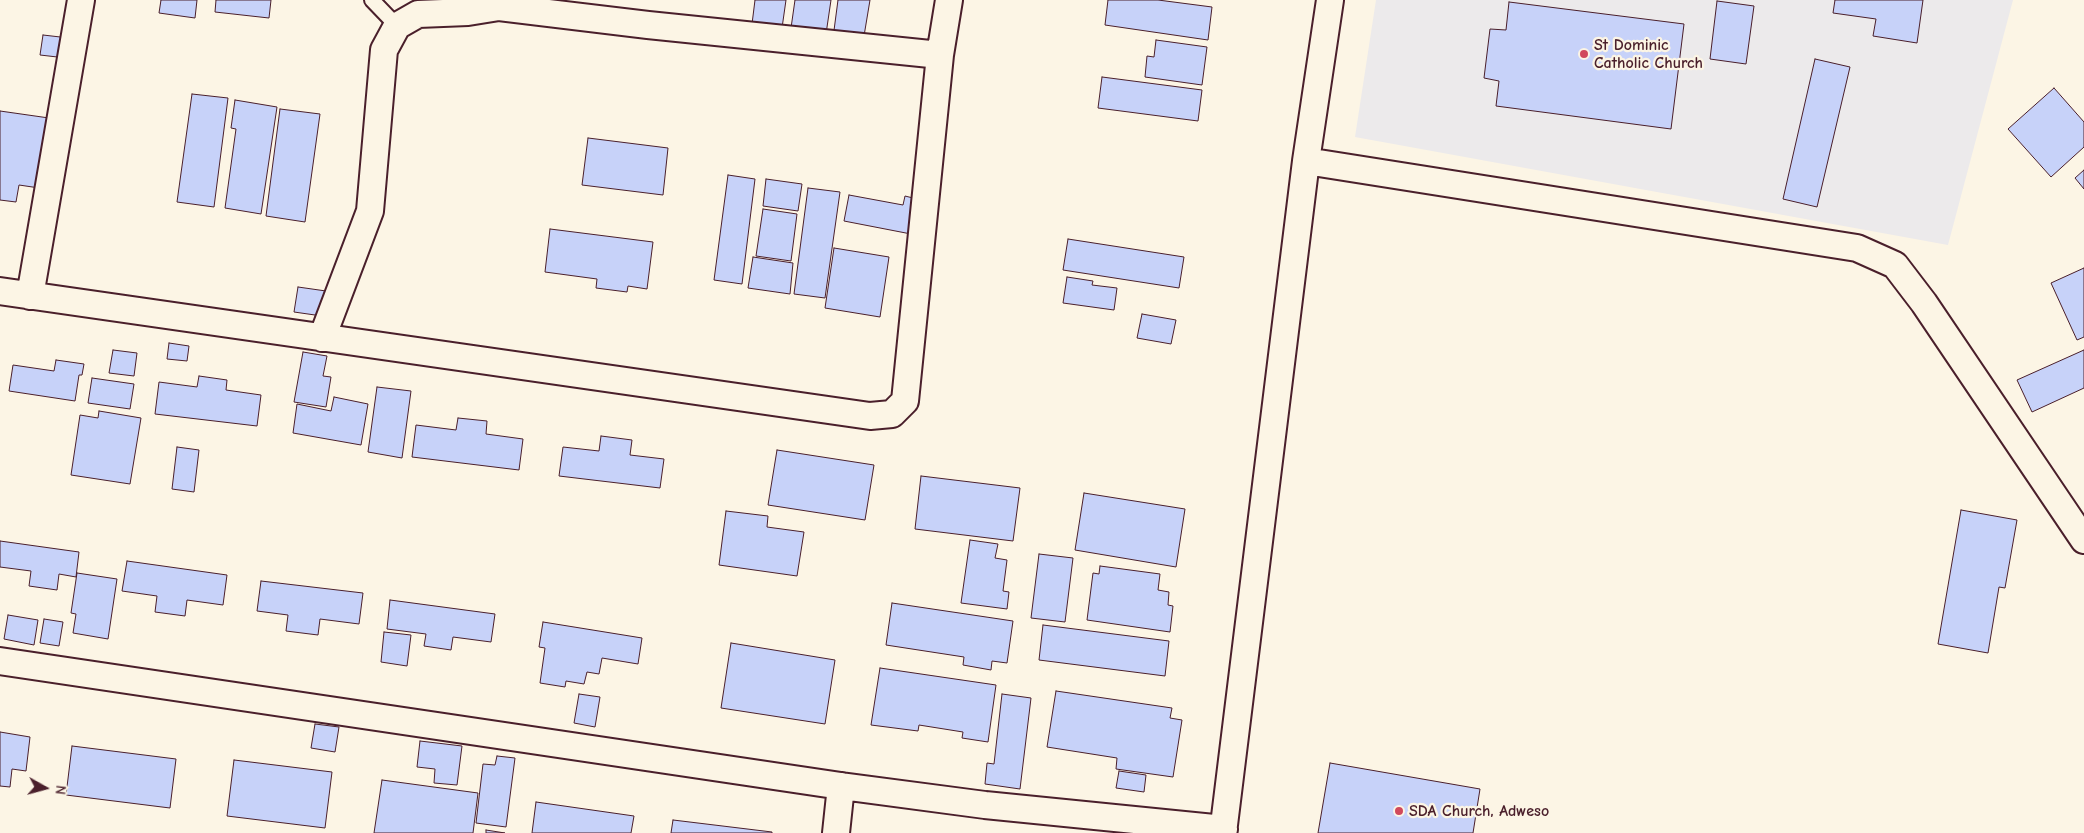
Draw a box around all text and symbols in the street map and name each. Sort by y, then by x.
place label: St Dominic Catholic Church [1594,35,1703,73]
marker: St Dominic Catholic Church [1578,48,1590,60]
north arrow [20,763,70,813]
text: N [51,784,69,795]
place label: SDA Church, Adweso [1409,801,1549,821]
marker: SDA Church, Adweso [1393,805,1405,817]

